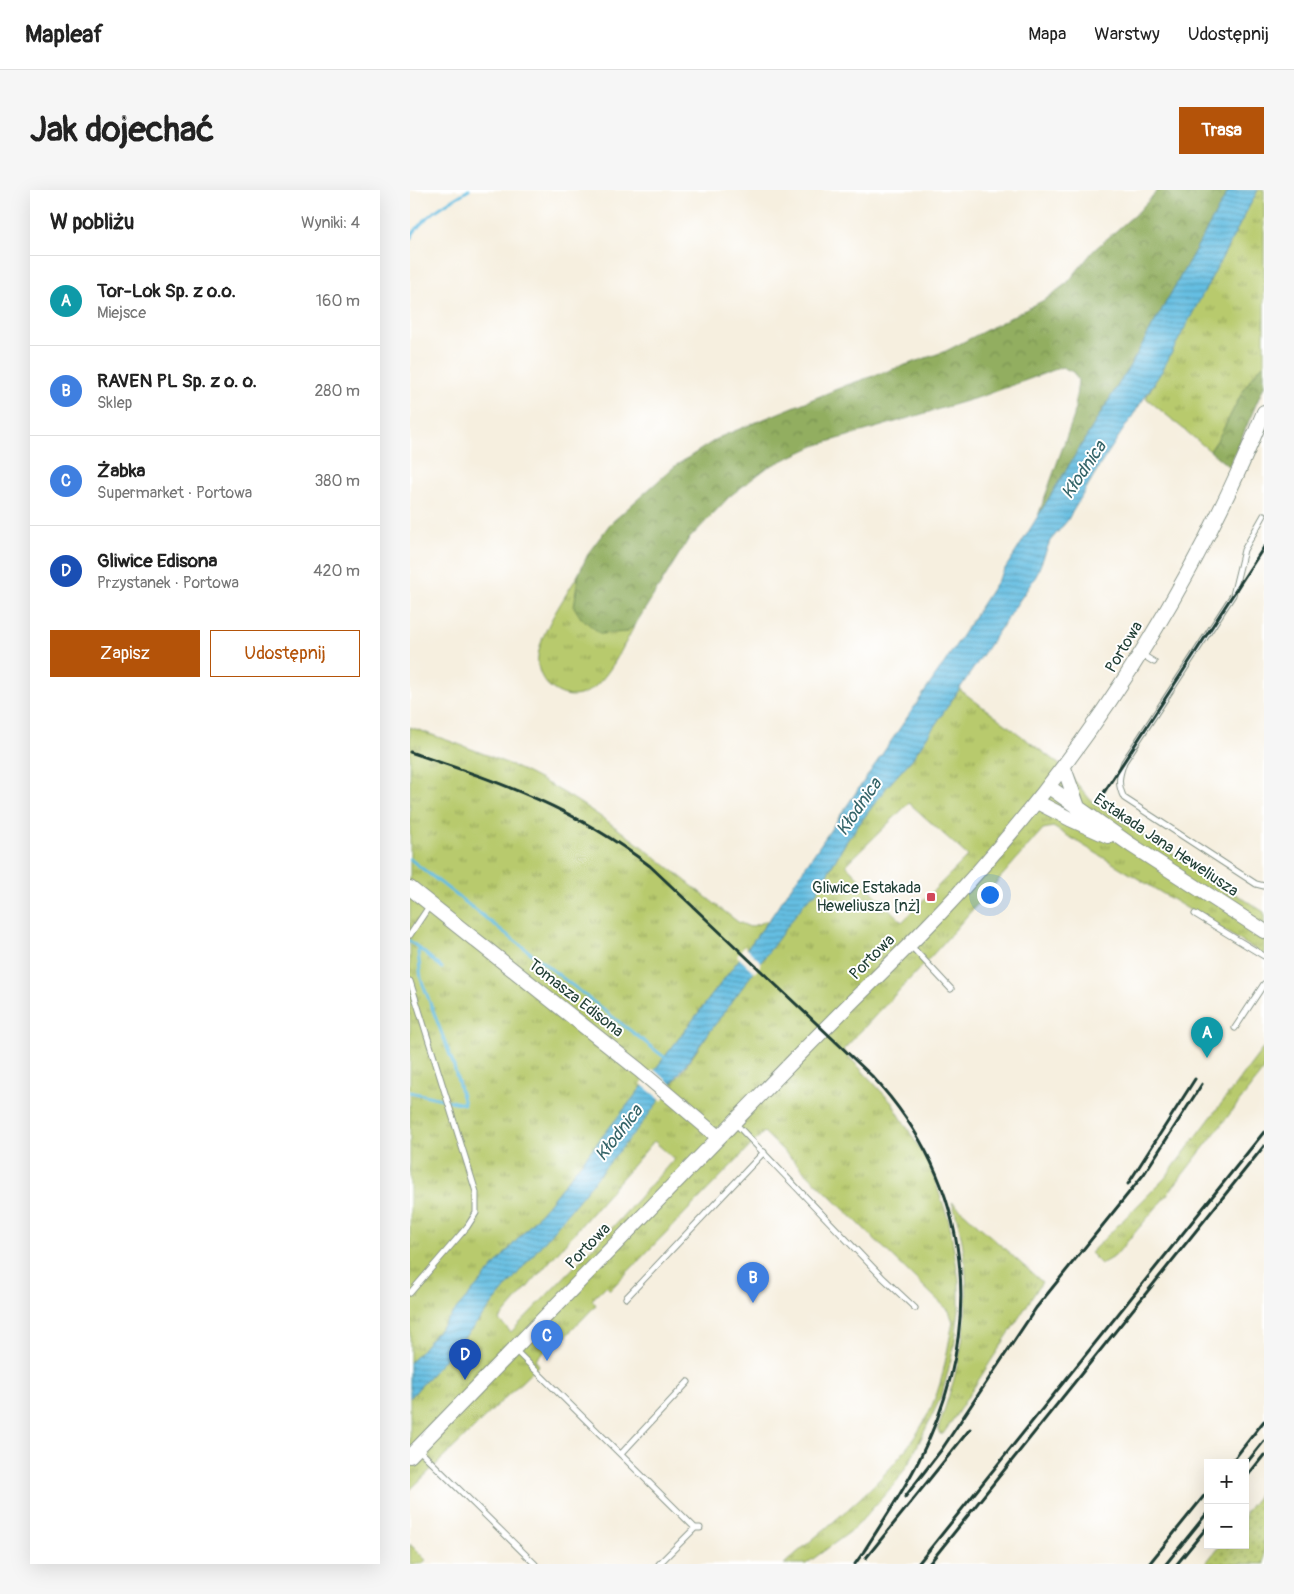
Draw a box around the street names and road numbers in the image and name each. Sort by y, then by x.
street label: Portowa [1101,618,1147,676]
street label: Estakada Jana Heweliusza [1090,789,1242,901]
street label: Portowa [845,930,899,984]
street label: Tomasza Edisona [524,955,628,1041]
street label: Portowa [561,1219,615,1273]

